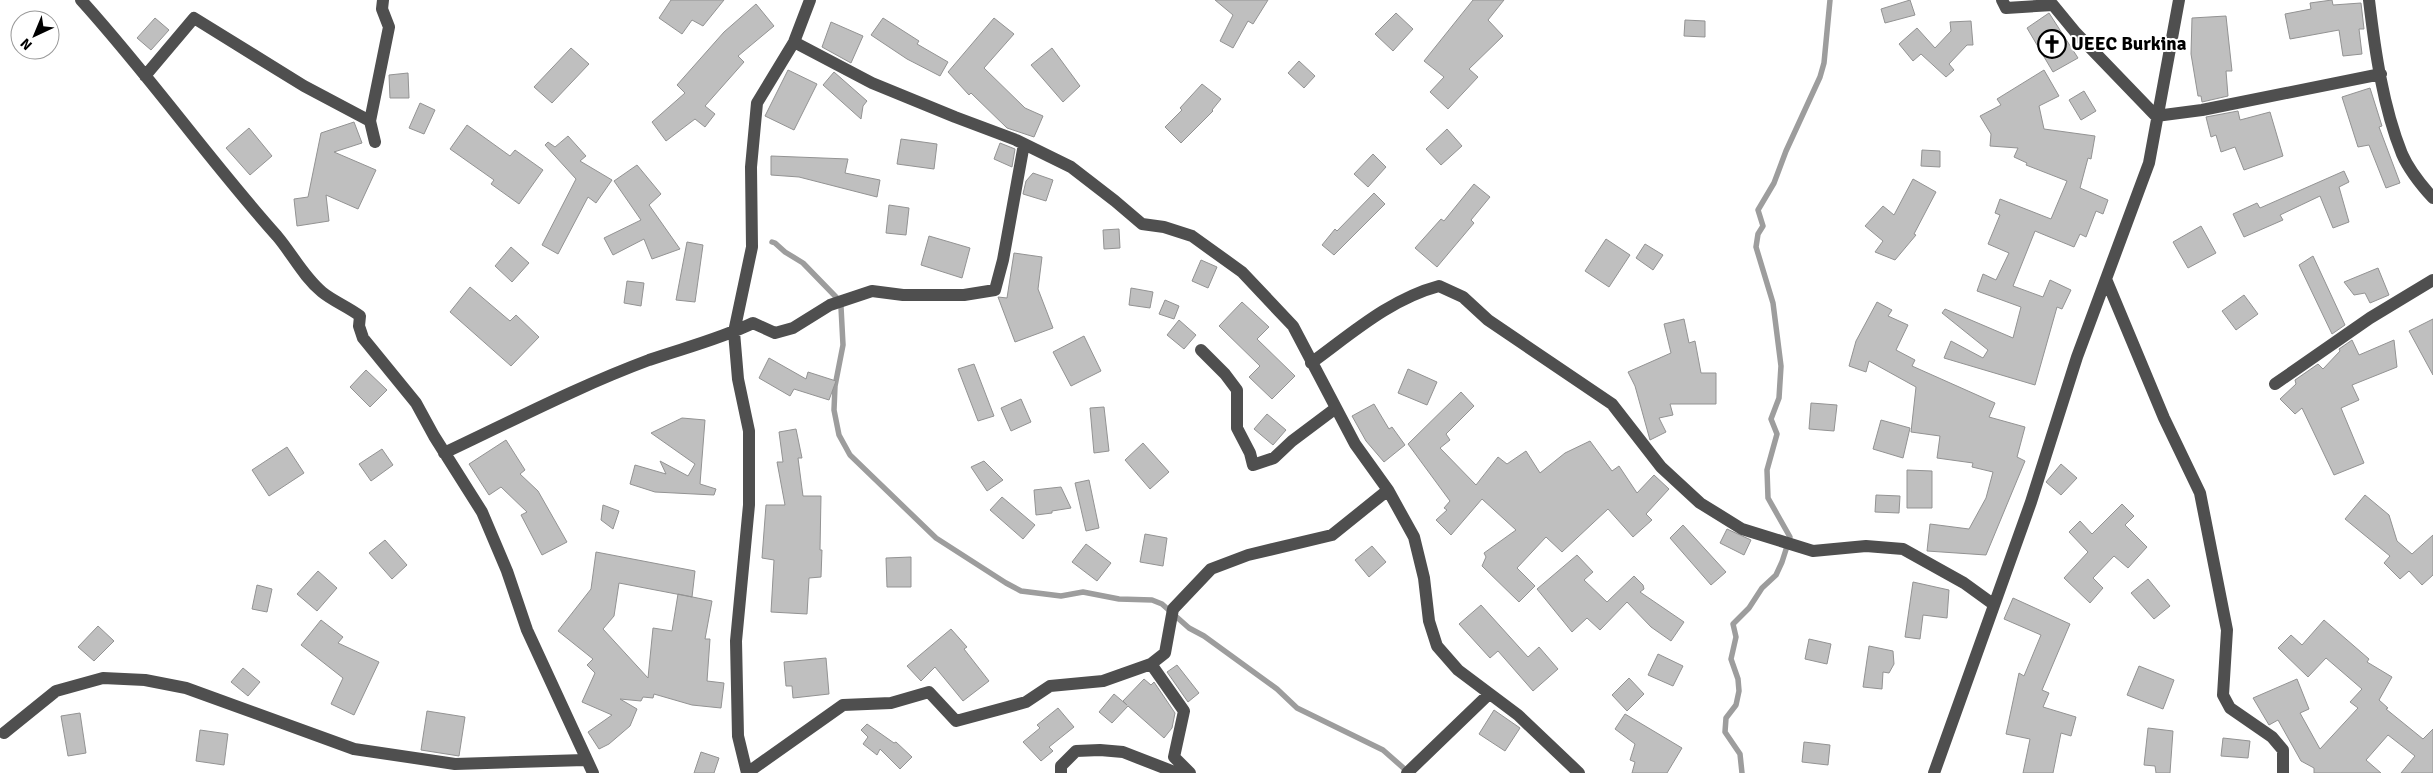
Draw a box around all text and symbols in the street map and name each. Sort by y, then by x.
north arrow [10,10,60,60]
church icon: UEEC Burkina [2037,29,2067,59]
place label: UEEC Burkina [2071,32,2187,56]
text: N [17,34,36,53]

